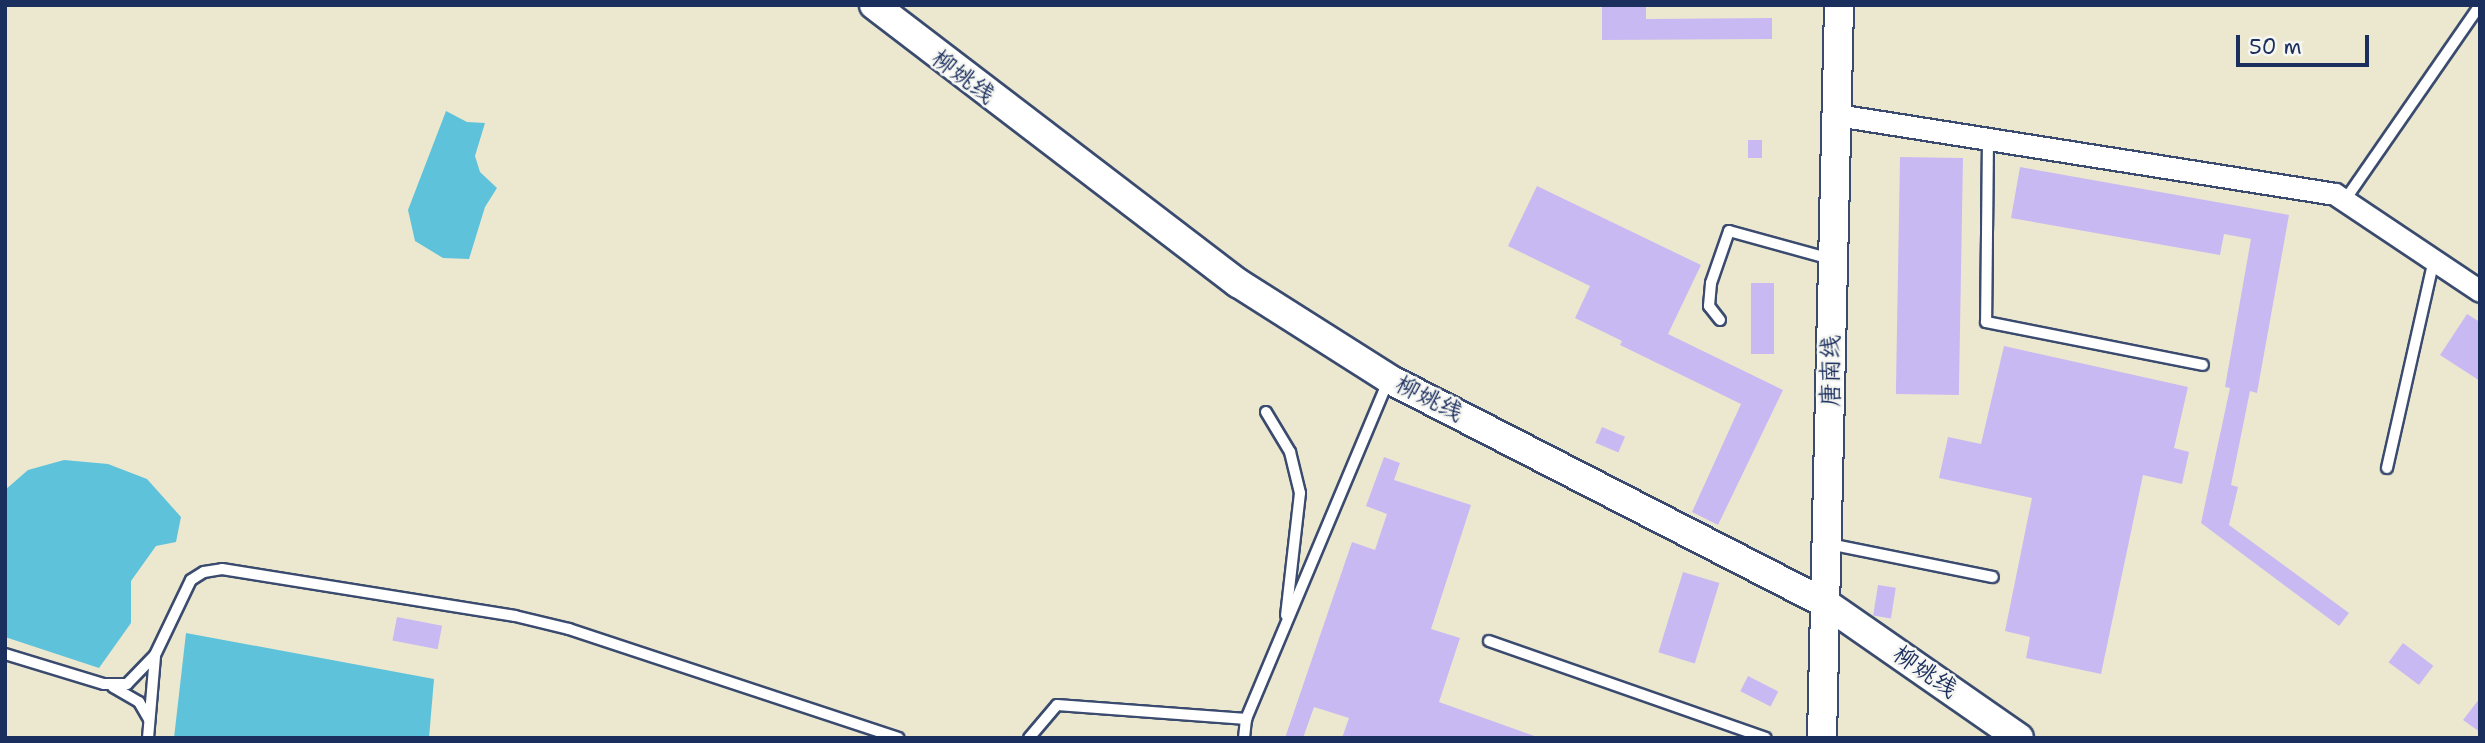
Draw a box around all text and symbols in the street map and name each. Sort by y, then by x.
scale bar [2240,21,2373,65]
text: 50 m [2249,33,2302,61]
street label: 柳姚线 [926,44,1000,110]
street label: 唐南线 [1816,335,1846,407]
street label: 柳姚线 [1390,370,1468,428]
street label: 柳姚线 [1887,640,1963,704]

